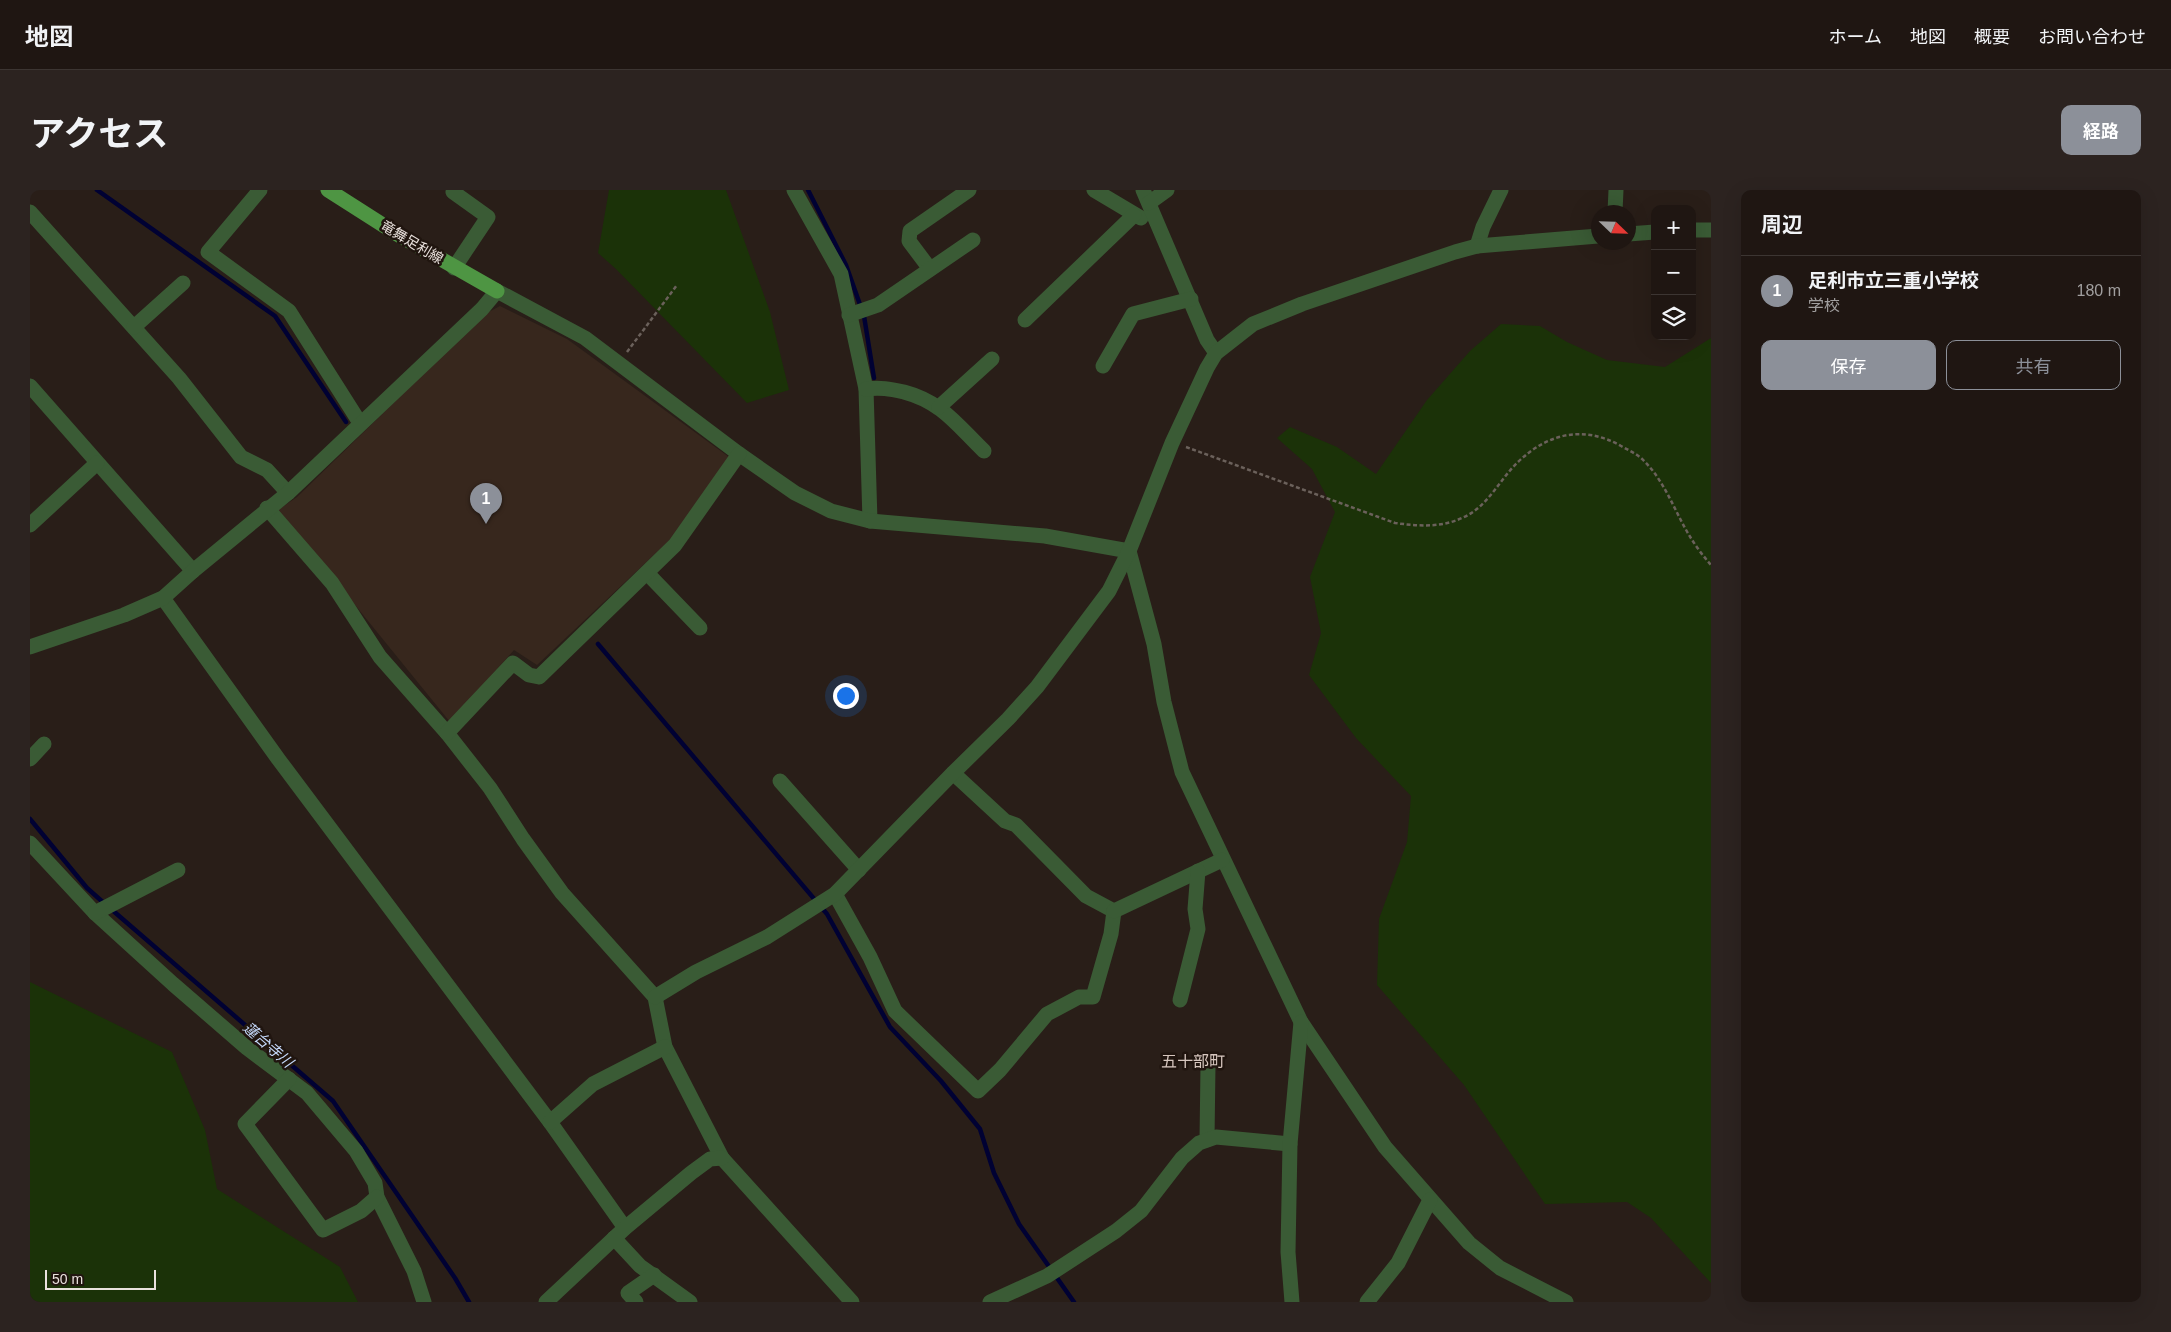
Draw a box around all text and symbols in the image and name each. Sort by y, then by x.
text: 地図 [25,23,73,50]
text: ホーム [1829,27,1882,47]
text: 地図 [1910,27,1946,47]
text: 概要 [1974,27,2010,47]
text: お問い合わせ [2038,27,2146,47]
button: 経路 [2061,105,2141,155]
text: アクセス [30,114,168,153]
north arrow [1591,205,1636,250]
map controls [1651,205,1696,340]
button: + [1651,205,1696,250]
text: 周辺 [1761,213,1803,236]
street label: 竜舞足利線 [378,217,446,267]
button: − [1651,250,1696,295]
text: 足利市立三重小学校 [1808,270,1979,291]
text: 1 [1773,282,1781,299]
text: 180 m [2077,282,2121,299]
button: layers [1651,295,1696,340]
text: 学校 [1808,297,1840,314]
button: 保存 [1761,340,1936,390]
button: 共有 [1946,340,2121,390]
pin: 1 [470,483,502,524]
your location [833,683,859,709]
water label: 蓮台寺川 [240,1019,298,1072]
district label: 五十部町 [1161,1053,1225,1070]
scale bar [45,1267,156,1290]
text: 50 m [52,1271,83,1287]

